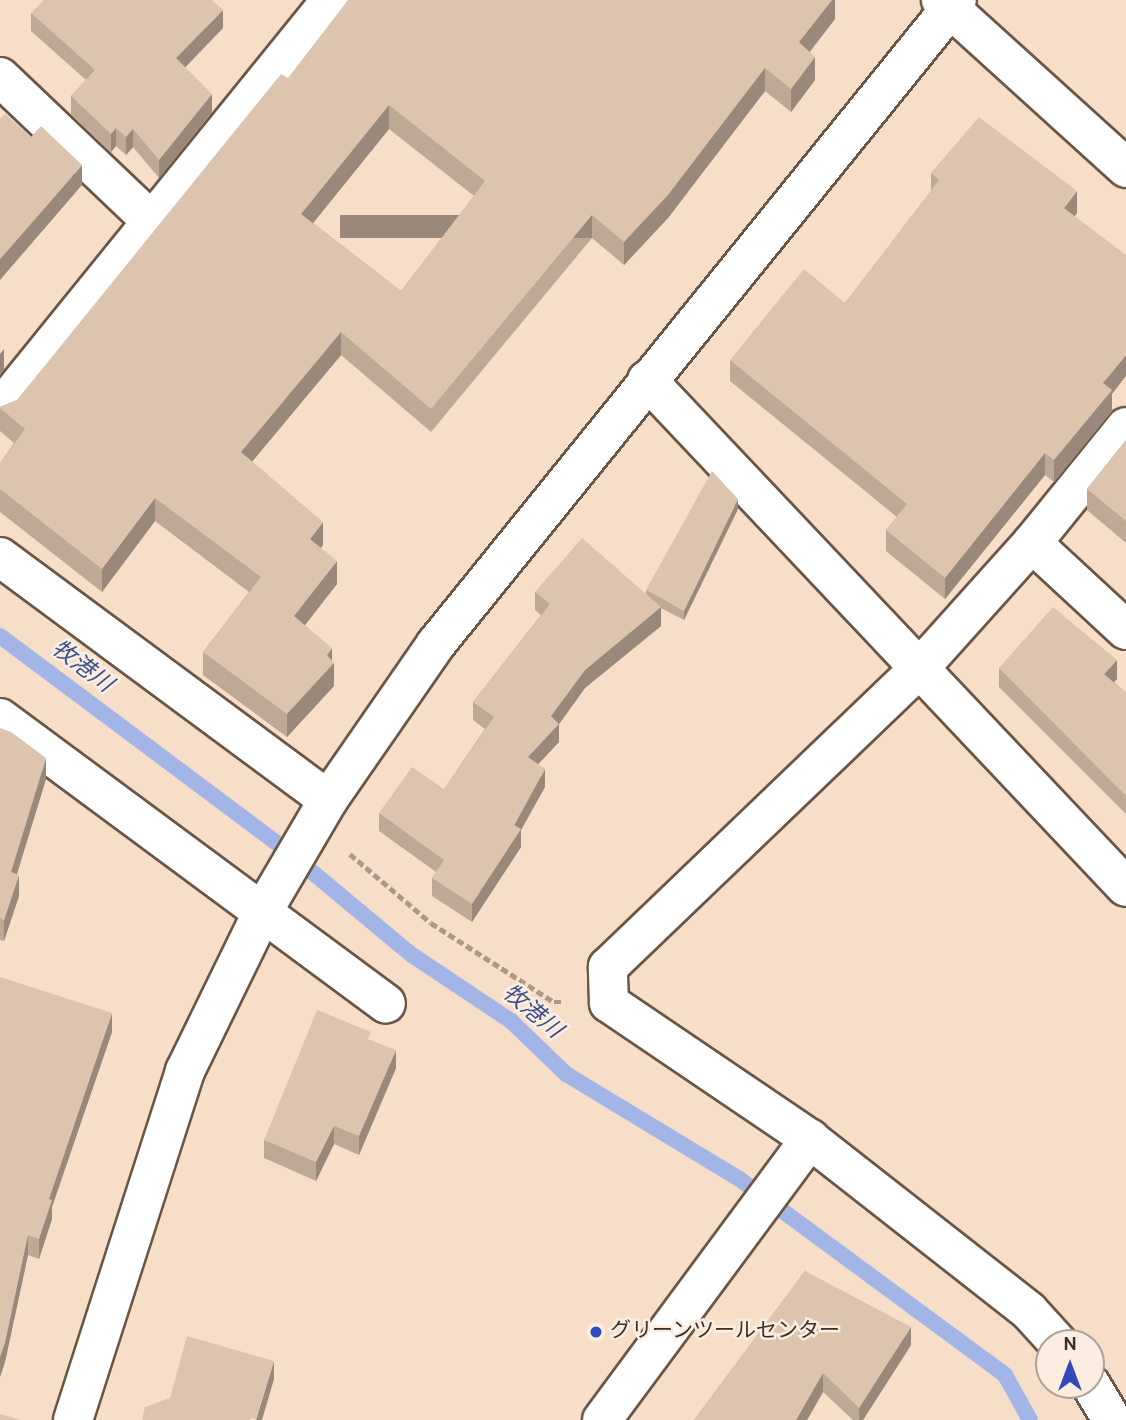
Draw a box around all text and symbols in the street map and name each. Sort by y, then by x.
water label: 牧港川 [45,636,117,700]
water label: 牧港川 [496,980,566,1046]
place label: グリーンツールセンター [610,1319,841,1345]
marker: グリーンツールセンター [588,1324,604,1340]
north arrow [1035,1329,1105,1399]
text: N [1063,1333,1077,1357]

